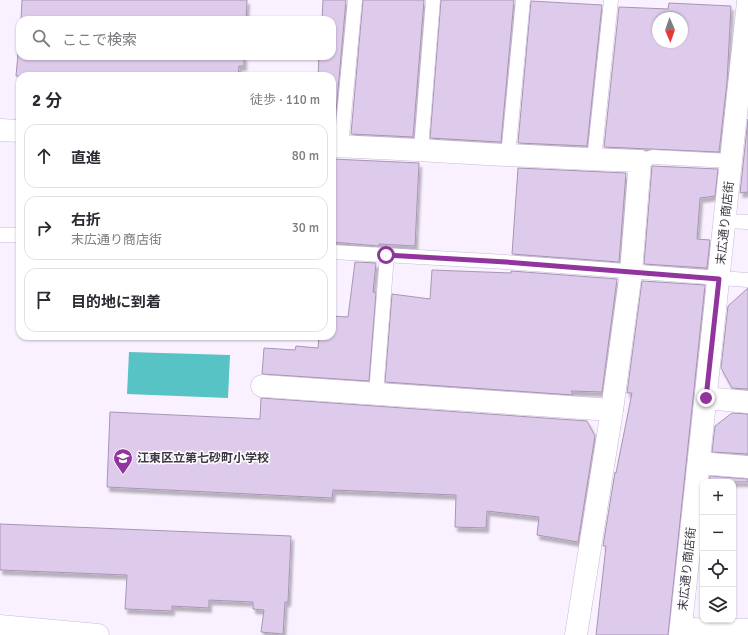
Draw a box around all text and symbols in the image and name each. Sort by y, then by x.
north arrow [652,12,688,48]
search box [16,16,336,60]
icon: search [30,27,52,49]
text: ここで検索 [62,31,137,49]
text: 2 分 [32,90,62,111]
text: 徒歩 · 110 m [250,92,320,108]
icon: ahead [33,145,55,167]
text: 80 m [292,148,319,164]
text: 直進 [71,149,101,167]
street label: 末広通り商店街 [714,180,737,266]
text: 右折 [71,211,101,229]
icon: right [33,217,55,239]
text: 30 m [292,220,319,236]
text: 末広通り商店街 [71,232,162,248]
route start [377,246,395,264]
icon: arrive [33,289,55,311]
text: 目的地に到着 [71,293,161,311]
route end [697,389,715,407]
school or university icon: 江東区立第七砂町小学校 [112,447,134,475]
place label: 江東区立第七砂町小学校 [137,451,269,466]
map controls [700,479,736,623]
button: + [700,479,736,515]
button: − [700,515,736,551]
street label: 末広通り商店街 [676,526,699,612]
button: locate [700,551,736,587]
button: layers [700,587,736,623]

